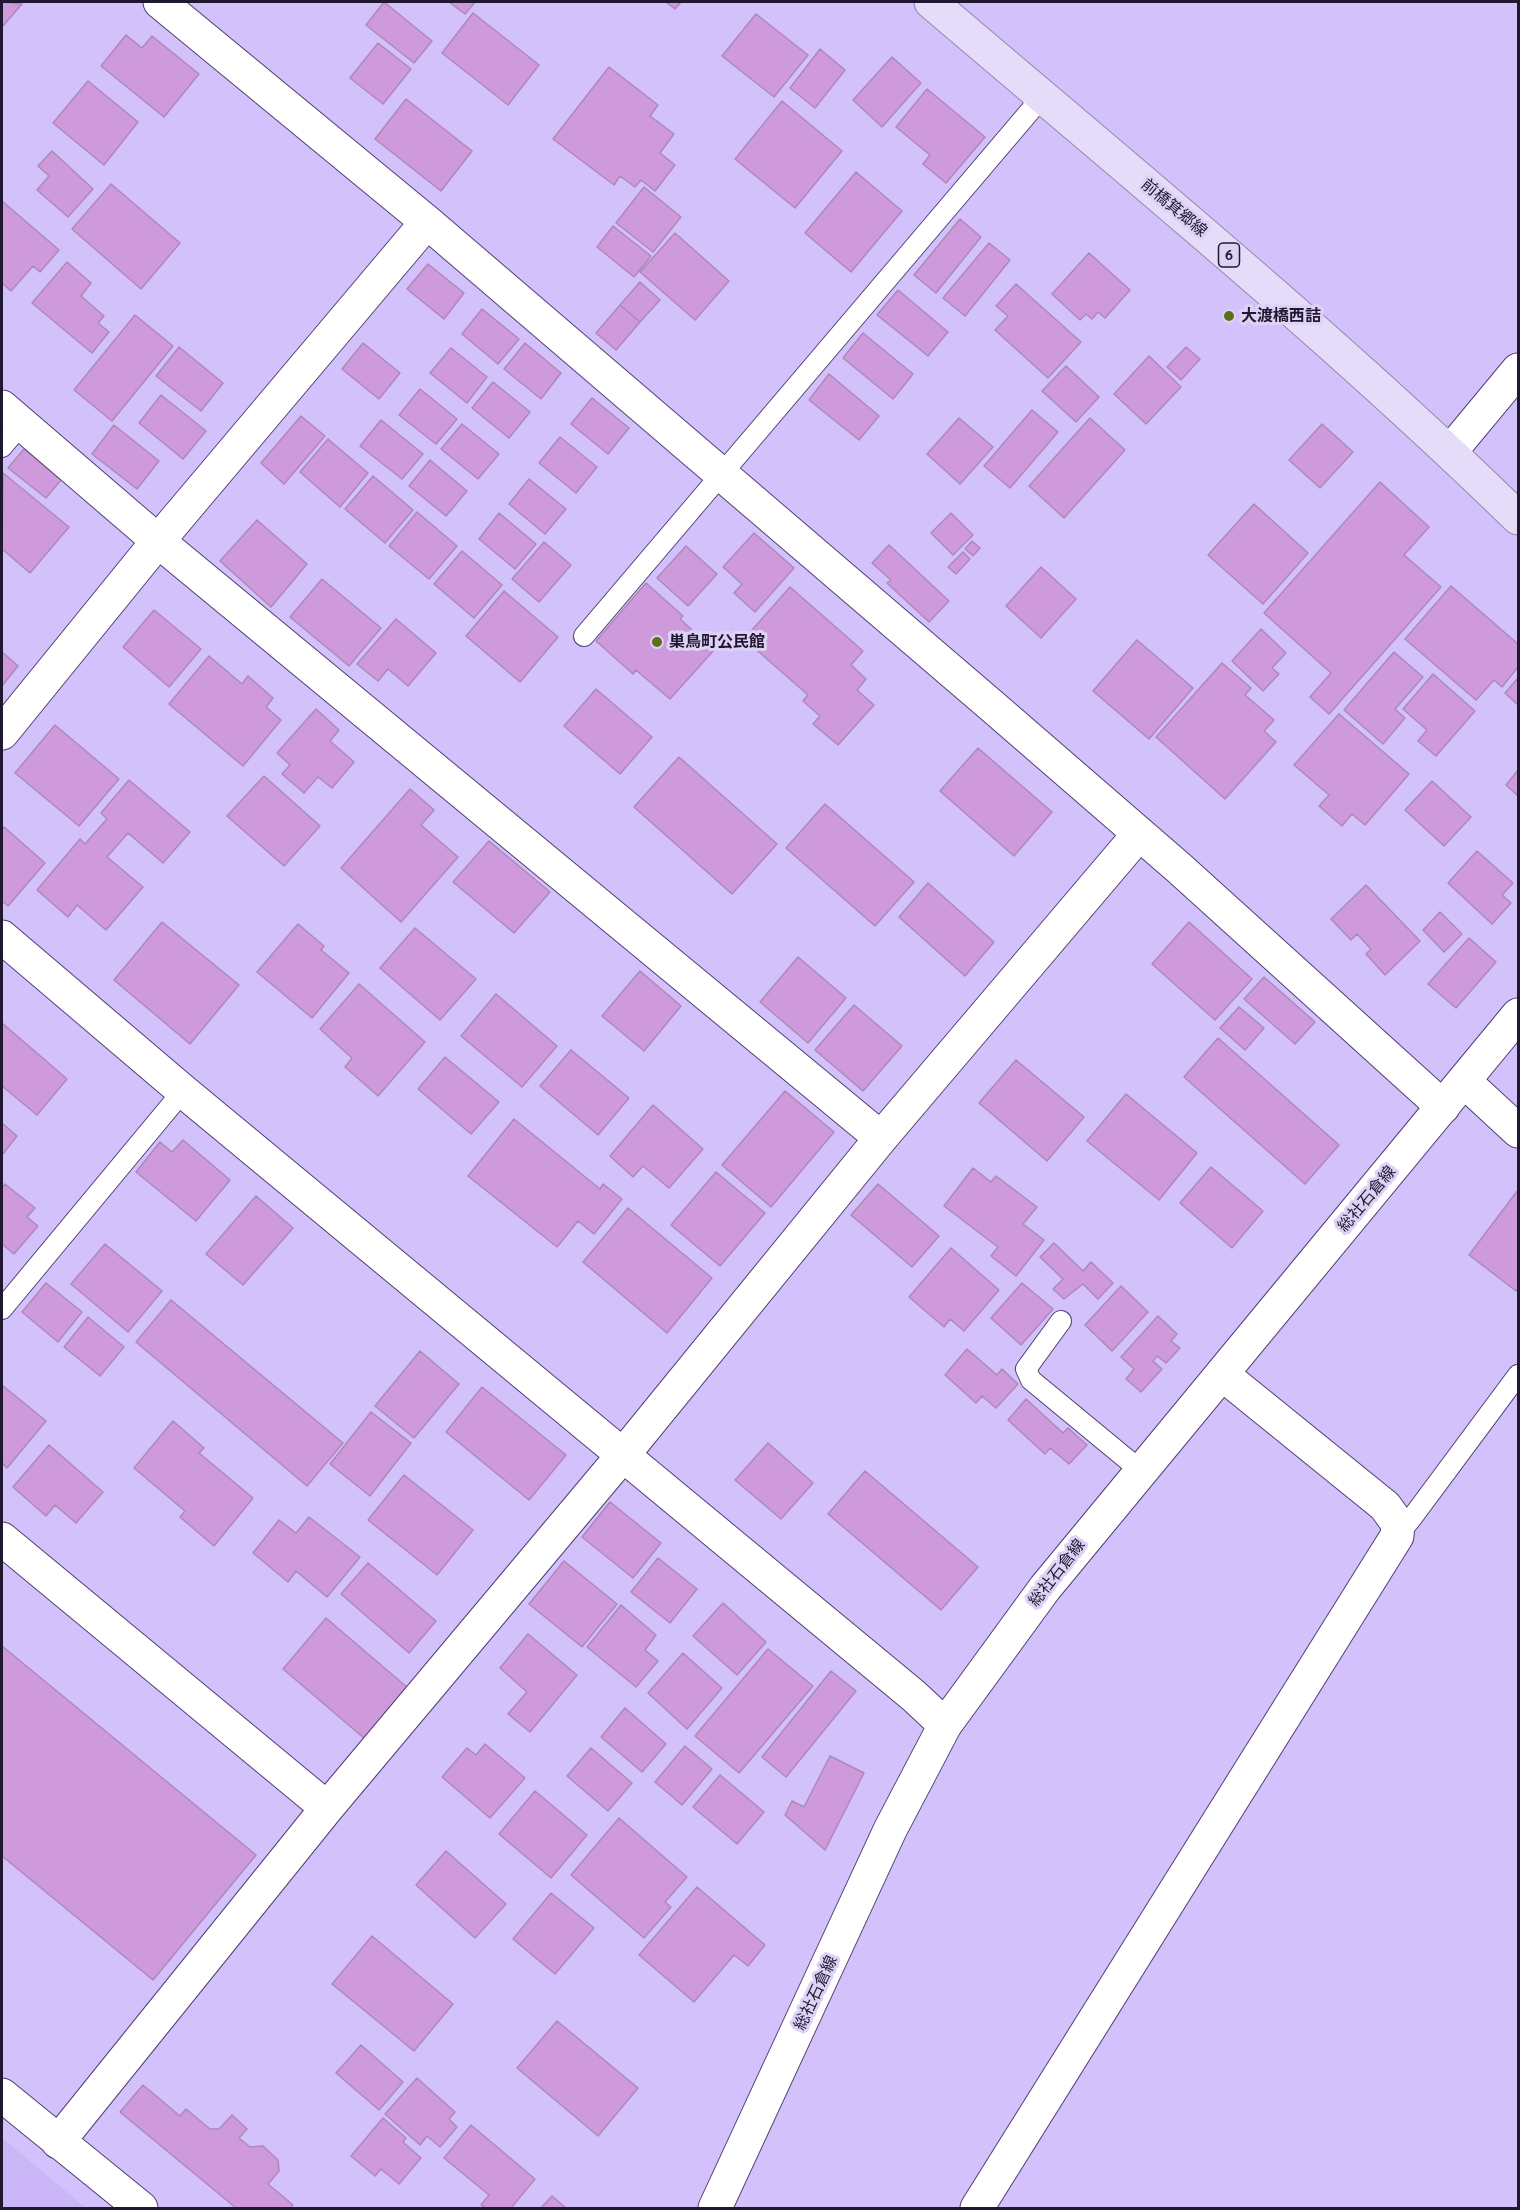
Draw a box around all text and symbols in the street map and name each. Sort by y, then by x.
street label: 前橋箕郷線 [1137,175,1211,241]
road number: 6 [1218,243,1240,267]
place label: 大渡橋西詰 [1241,306,1321,326]
marker: 大渡橋西詰 [1222,309,1236,323]
place label: 巣鳥町公民館 [669,632,765,652]
marker: 巣鳥町公民館 [650,635,664,649]
street label: 総社石倉線 [1334,1162,1400,1236]
street label: 総社石倉線 [1025,1536,1089,1610]
street label: 総社石倉線 [790,1953,842,2033]

